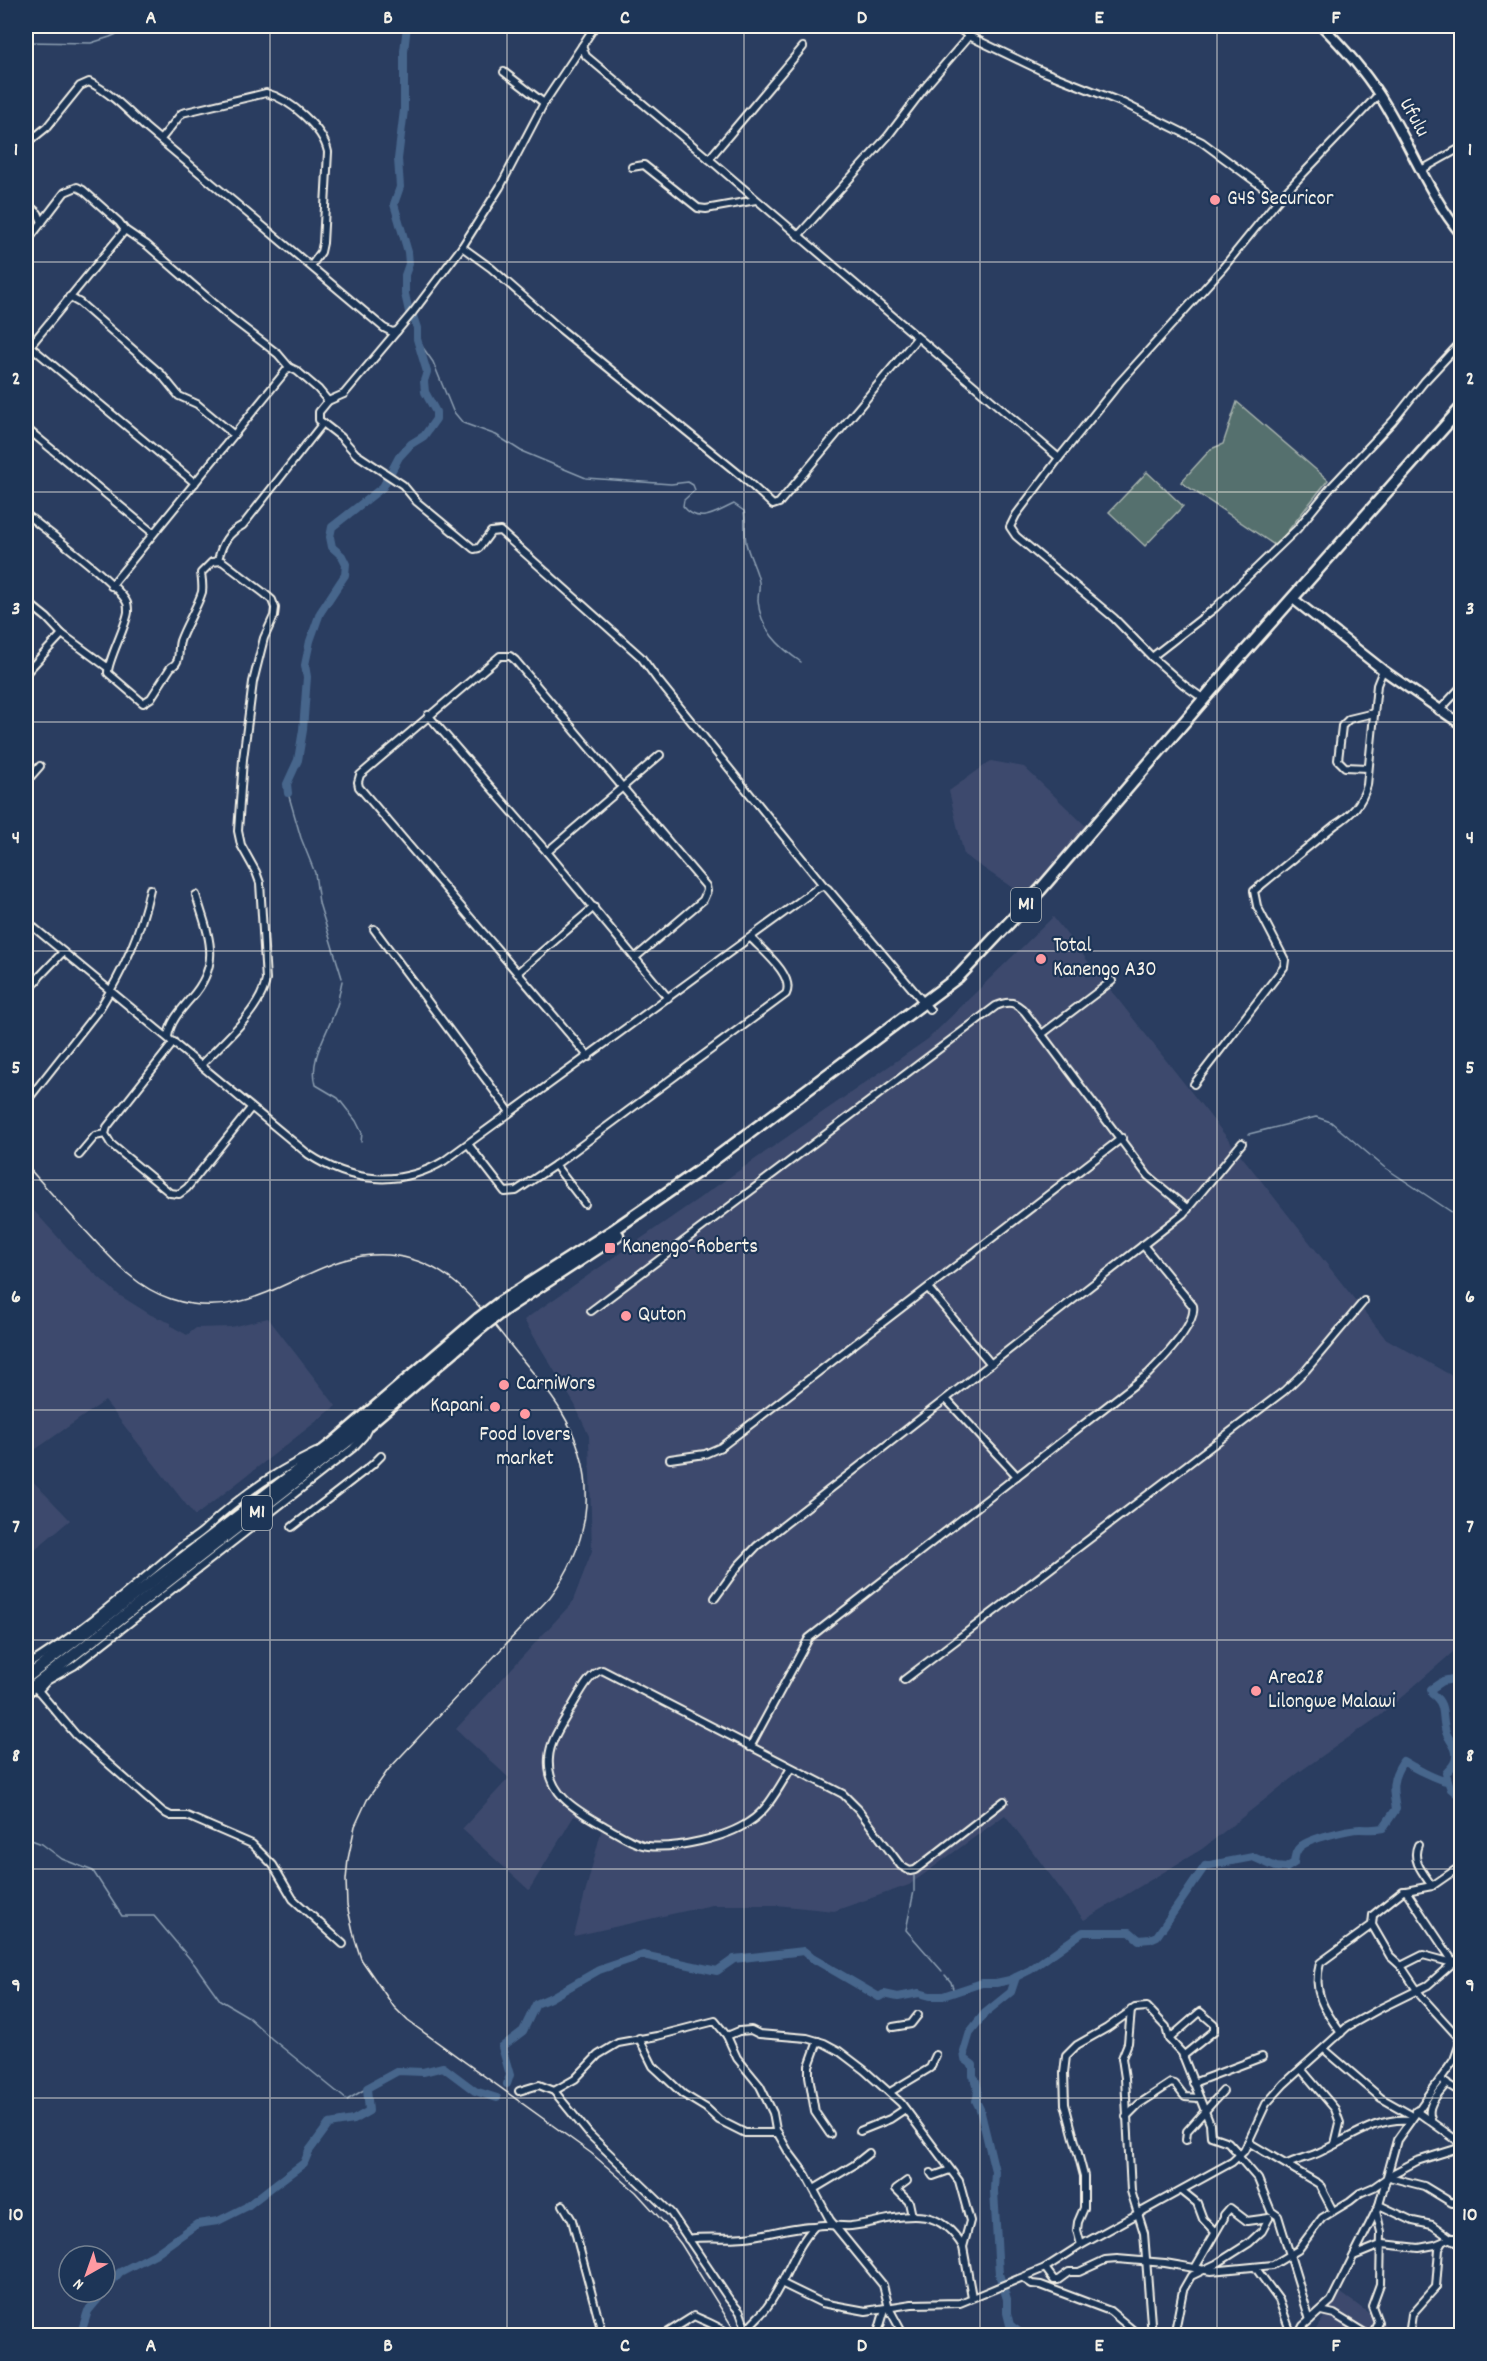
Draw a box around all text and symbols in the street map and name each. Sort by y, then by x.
text: A [146,5,157,33]
text: B [383,5,393,33]
text: C [620,5,630,33]
text: D [857,5,868,33]
text: E [1094,5,1104,33]
text: F [1332,5,1342,33]
street label: Ufulu [1390,93,1436,143]
text: 1 [14,137,18,165]
text: 1 [1468,137,1472,165]
place label: G4S Securicor [1227,185,1334,215]
marker: G4S Securicor [1208,193,1222,207]
text: 2 [12,366,20,394]
text: 2 [1466,366,1474,394]
text: 3 [12,596,20,624]
text: 3 [1466,596,1474,624]
text: 4 [12,825,20,853]
text: 4 [1466,825,1474,853]
road number: M1 [1011,888,1041,922]
place label: Total Kanengo A30 [1053,932,1157,986]
marker: Total Kanengo A30 [1034,952,1048,966]
text: 5 [11,1055,21,1083]
text: 5 [1465,1055,1475,1083]
place label: Kanengo-Roberts [622,1233,758,1263]
marker: Kanengo-Roberts [603,1241,617,1255]
text: 6 [11,1284,21,1312]
text: 6 [1465,1284,1475,1312]
place label: Quton [638,1301,686,1331]
marker: Quton [619,1309,633,1323]
place label: CarniWors [516,1370,596,1400]
marker: CarniWors [497,1378,511,1392]
place label: Kapani [430,1392,483,1422]
marker: Kapani [488,1400,502,1414]
marker: Food lovers market [518,1407,532,1421]
place label: Food lovers market [479,1421,571,1475]
road number: M1 [242,1496,272,1530]
text: 7 [12,1514,20,1542]
text: 7 [1466,1514,1474,1542]
place label: Area28 Lilongwe Malawi [1268,1664,1396,1718]
marker: Area28 Lilongwe Malawi [1249,1684,1263,1698]
text: 8 [12,1743,20,1771]
text: 8 [1466,1743,1474,1771]
text: 9 [11,1973,21,2001]
text: 9 [1465,1973,1475,2001]
text: 10 [8,2202,24,2230]
text: 10 [1462,2202,1478,2230]
north arrow [57,2244,117,2304]
text: N [68,2272,89,2295]
text: A [146,2333,157,2361]
text: B [383,2333,393,2361]
text: C [620,2333,630,2361]
text: D [857,2333,868,2361]
text: E [1094,2333,1104,2361]
text: F [1332,2333,1342,2361]

